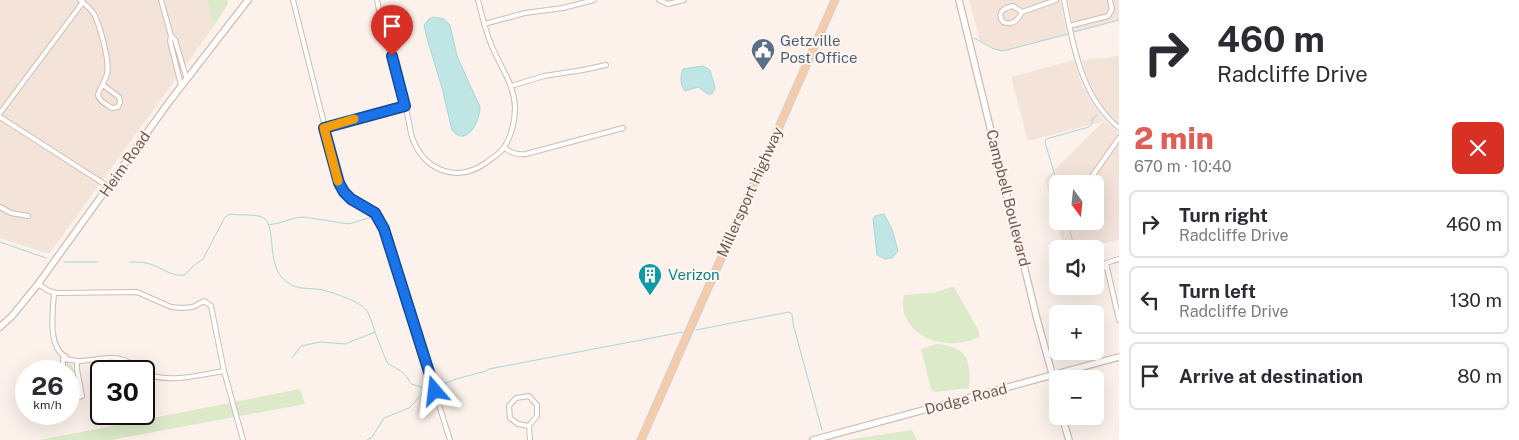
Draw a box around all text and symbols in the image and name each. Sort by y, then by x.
pin [371,5,413,56]
icon: arrive [378,12,406,40]
text: 460 m [1217,19,1325,60]
icon: right [1134,20,1199,85]
place label: Getzville Post Office [780,32,858,66]
public building icon: Getzville Post Office [750,37,776,71]
text: Radcliffe Drive [1217,61,1368,87]
text: 2 min [1134,120,1214,156]
button: close [1452,122,1504,174]
street label: Millersport Highway [713,124,786,259]
street label: Heim Road [96,128,153,200]
street label: Campbell Boulevard [983,128,1034,268]
text: 670 m · 10:40 [1134,157,1231,176]
north arrow [1049,175,1104,230]
map controls [1049,175,1104,425]
text: Turn right [1179,204,1268,226]
icon: right [1136,210,1164,238]
text: 460 m [1446,213,1502,235]
text: Radcliffe Drive [1179,226,1289,245]
button: sound [1049,240,1104,295]
building icon: Verizon [637,262,663,296]
place label: Verizon [668,266,720,283]
text: Turn left [1179,280,1256,302]
icon: left [1136,286,1164,314]
text: 130 m [1450,289,1502,311]
text: Radcliffe Drive [1179,302,1289,321]
button: + [1049,305,1104,360]
speed limit sign: 30 [90,360,155,425]
icon: arrive [1136,362,1164,390]
position arrow [408,364,460,416]
text: Arrive at destination [1179,365,1363,387]
text: 80 m [1457,365,1502,387]
button: − [1049,370,1104,425]
text: 26 [31,371,64,401]
street label: Dodge Road [923,379,1009,418]
text: km/h [33,398,62,412]

